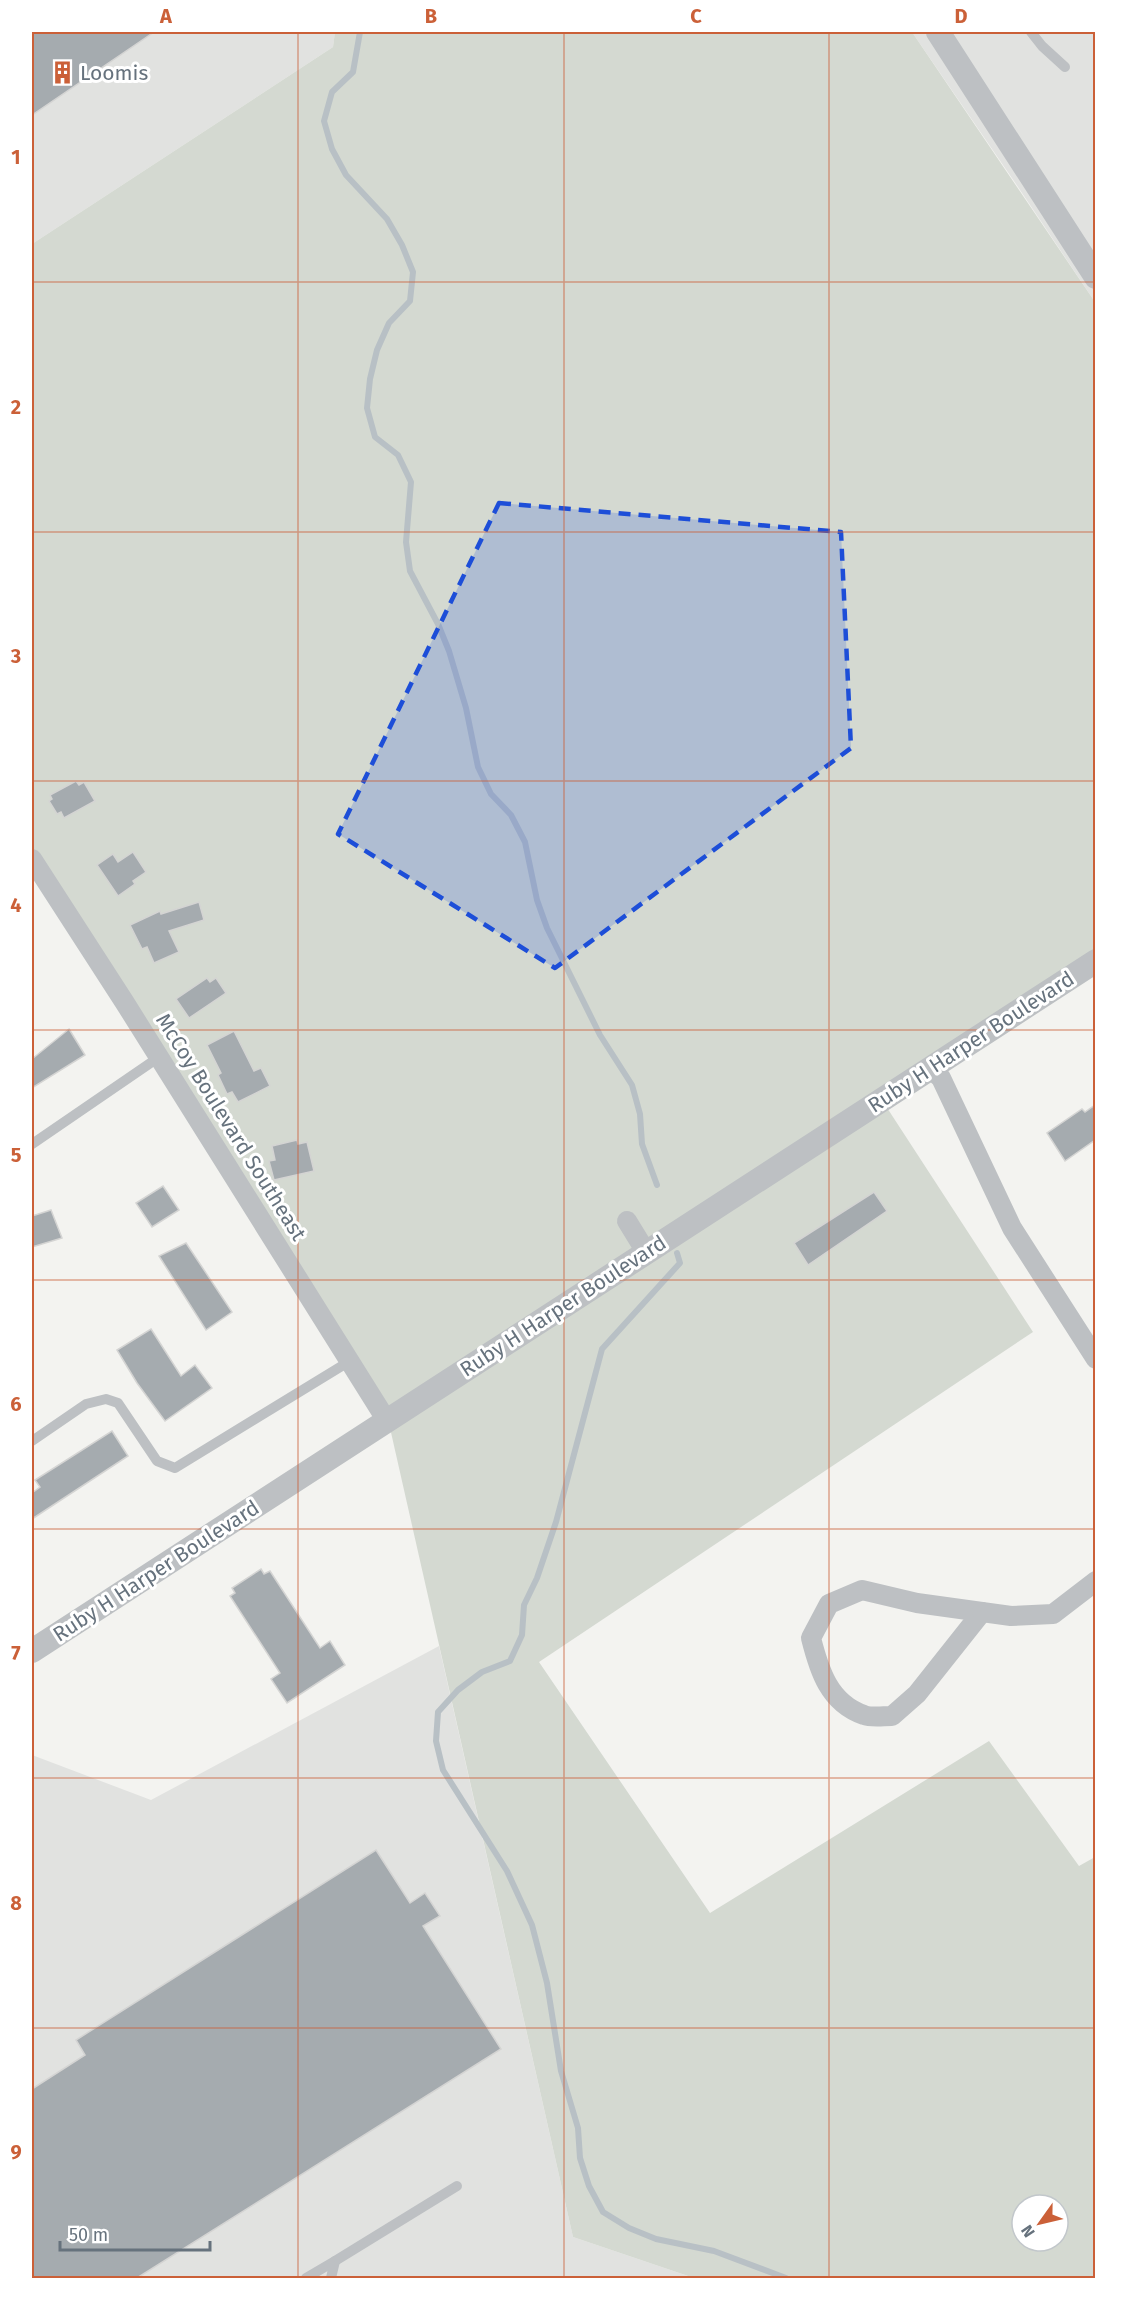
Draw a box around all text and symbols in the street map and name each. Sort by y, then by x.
text: A [159,4,173,28]
text: B [425,4,437,28]
text: C [690,4,702,28]
text: D [954,4,968,28]
building icon: Loomis [49,60,75,86]
place label: Loomis [80,60,148,86]
text: 1 [11,145,21,169]
text: 2 [11,395,21,419]
text: 3 [10,644,21,668]
text: 4 [10,893,22,917]
street label: Ruby H Harper Boulevard [863,966,1079,1118]
street label: McCoy Boulevard Southeast [150,1009,312,1246]
text: 5 [11,1143,22,1167]
street label: Ruby H Harper Boulevard [455,1230,671,1382]
text: 6 [10,1392,22,1416]
street label: Ruby H Harper Boulevard [48,1495,264,1647]
text: 7 [11,1641,21,1665]
text: 8 [10,1891,22,1915]
text: 9 [10,2140,22,2164]
north arrow [1010,2193,1070,2253]
scale bar [60,2214,210,2252]
text: N [1017,2221,1039,2241]
text: 50 m [69,2224,108,2246]

